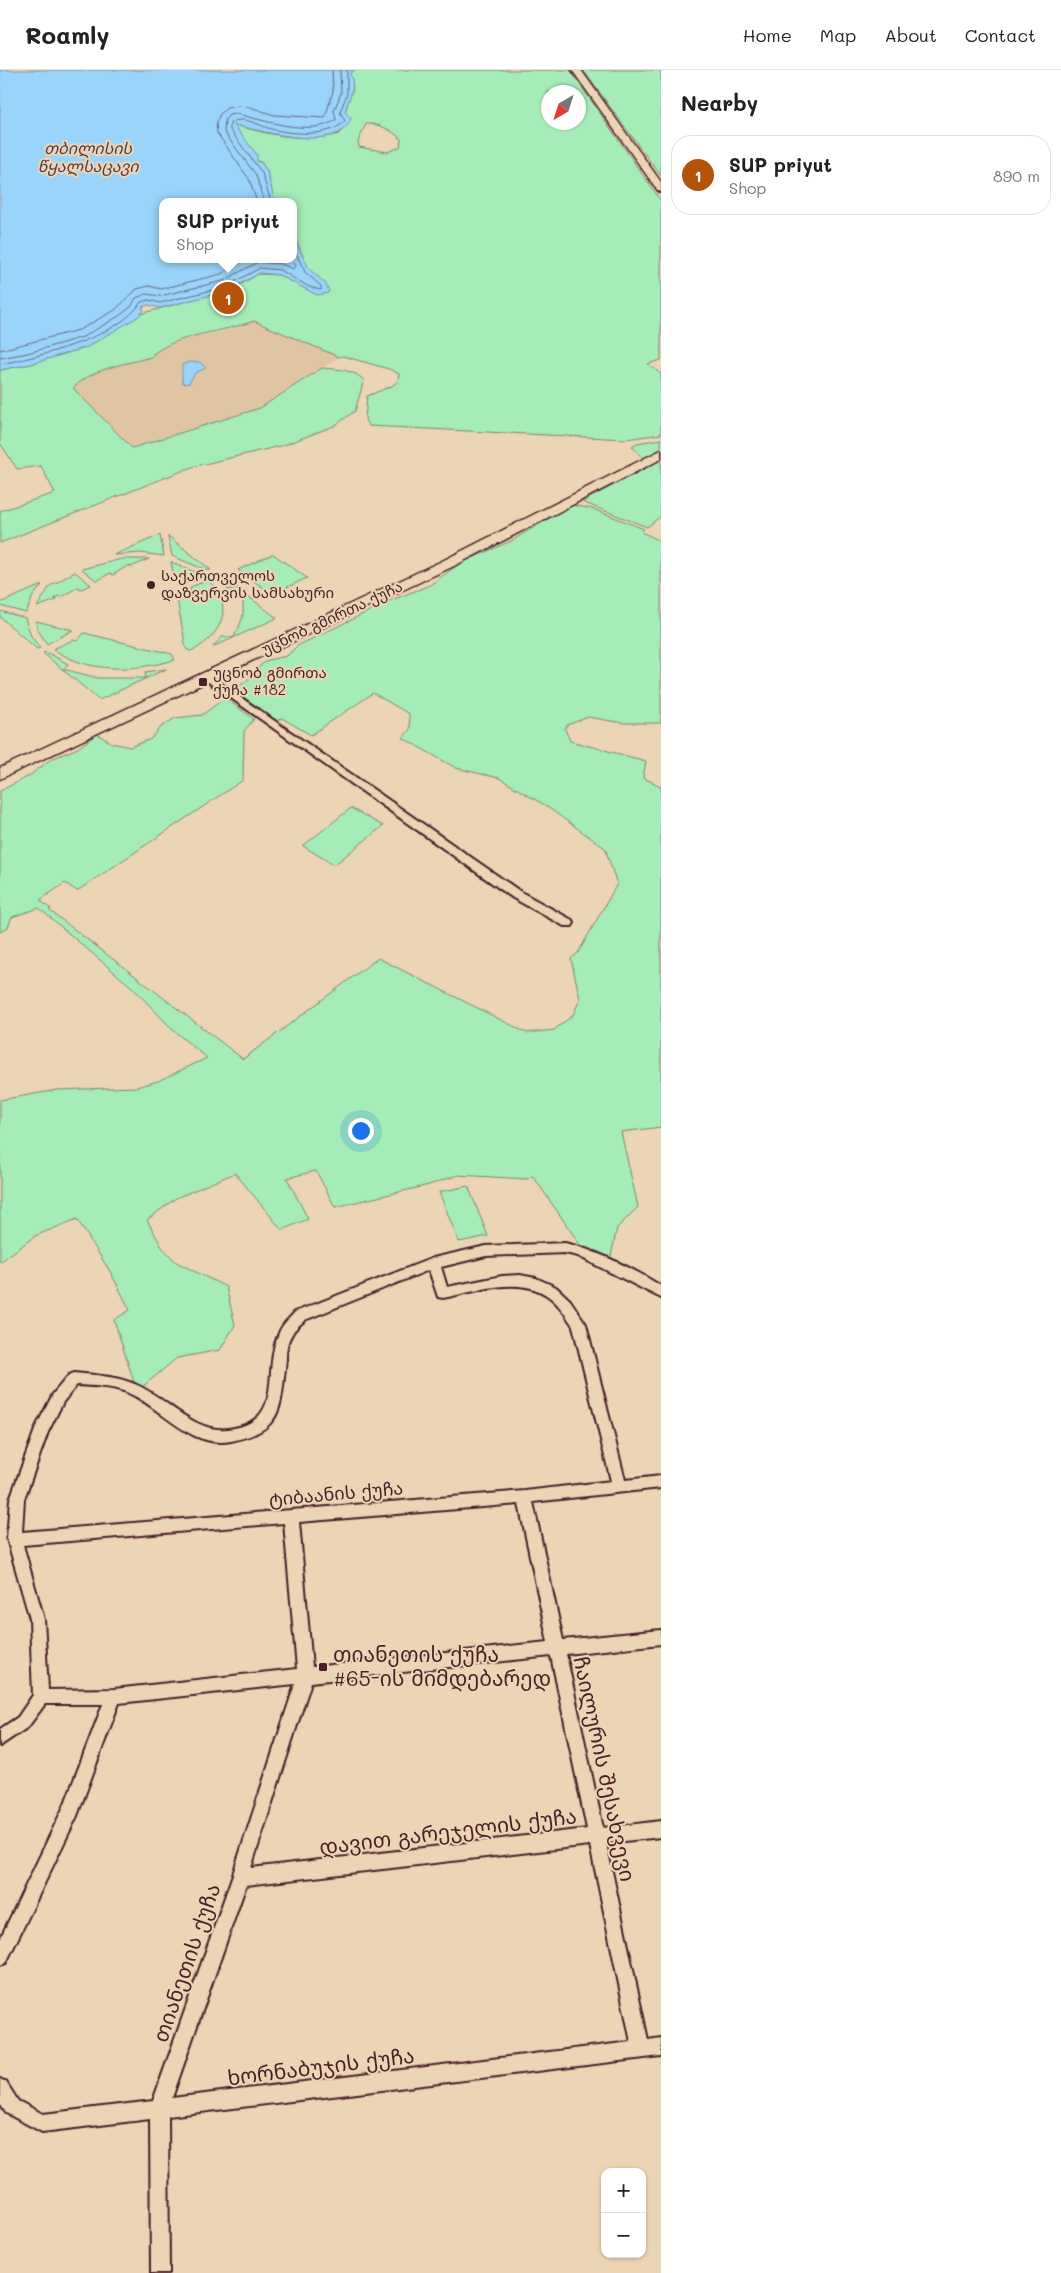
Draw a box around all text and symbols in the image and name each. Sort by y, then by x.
text: Roamly [25,19,109,50]
text: Home [743,23,792,47]
text: Map [820,23,856,47]
text: About [884,23,937,47]
text: Contact [965,23,1036,47]
north arrow [541,85,586,130]
text: Nearby [681,89,758,116]
water label: თბილისის წყალსაცავი [38,137,139,176]
text: SUP priyut [729,152,832,177]
text: 1 [694,165,702,186]
text: 890 m [993,165,1040,186]
text: Shop [729,177,766,198]
popup [159,198,297,263]
text: SUP priyut [177,208,280,233]
text: Shop [177,233,214,254]
pin: 1 [212,279,244,317]
place label: საქართველოს დაზვერვის სამსახური [161,565,334,602]
street label: უცნობ გმირთა ქუჩა [258,576,405,659]
marker: საქართველოს დაზვერვის სამსახური [145,579,157,591]
place label: უცნობ გმირთა ქუჩა #182 [213,662,327,699]
marker: უცნობ გმირთა ქუჩა #182 [197,676,209,688]
your location [348,1118,374,1144]
street label: ტიბაანის ქუჩა [268,1475,404,1511]
place label: თიანეთის ქუჩა #65-ის მიმდებარედ [333,1640,551,1692]
street label: ჩაილურის შესახვევი [567,1654,643,1884]
marker: თიანეთის ქუჩა #65-ის მიმდებარედ [317,1661,329,1673]
street label: დავით გარეჯელის ქუჩა [317,1801,578,1861]
street label: თიანეთის ქუჩა [146,1880,225,2045]
street label: ხორნაბუჯის ქუჩა [226,2041,416,2090]
map controls [601,2168,646,2258]
button: + [601,2168,646,2213]
button: − [601,2213,646,2258]

